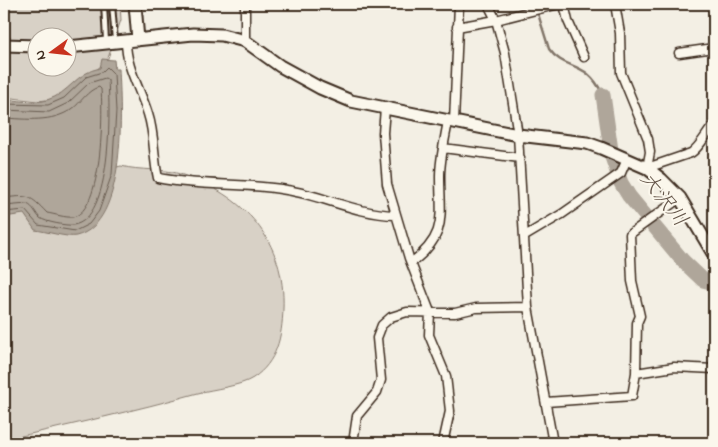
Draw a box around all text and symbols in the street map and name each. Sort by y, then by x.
north arrow [28,28,78,78]
text: N [30,48,52,62]
water label: 大沢川 [632,166,694,234]

